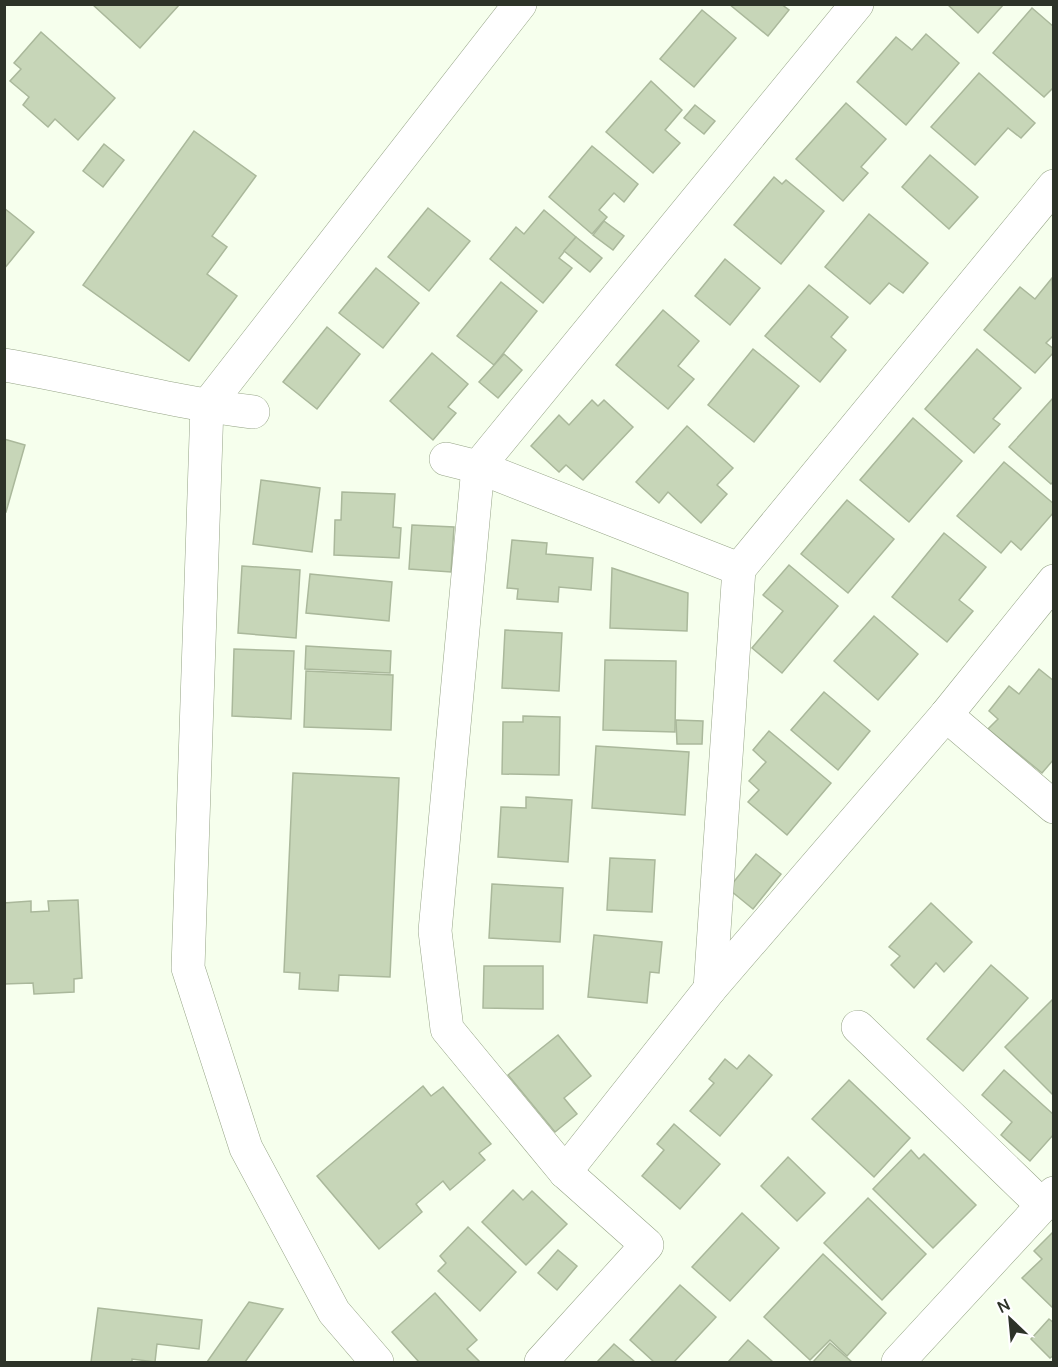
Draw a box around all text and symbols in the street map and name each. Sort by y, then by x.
north arrow [980,1289,1040,1349]
text: N [993,1293,1013,1318]

